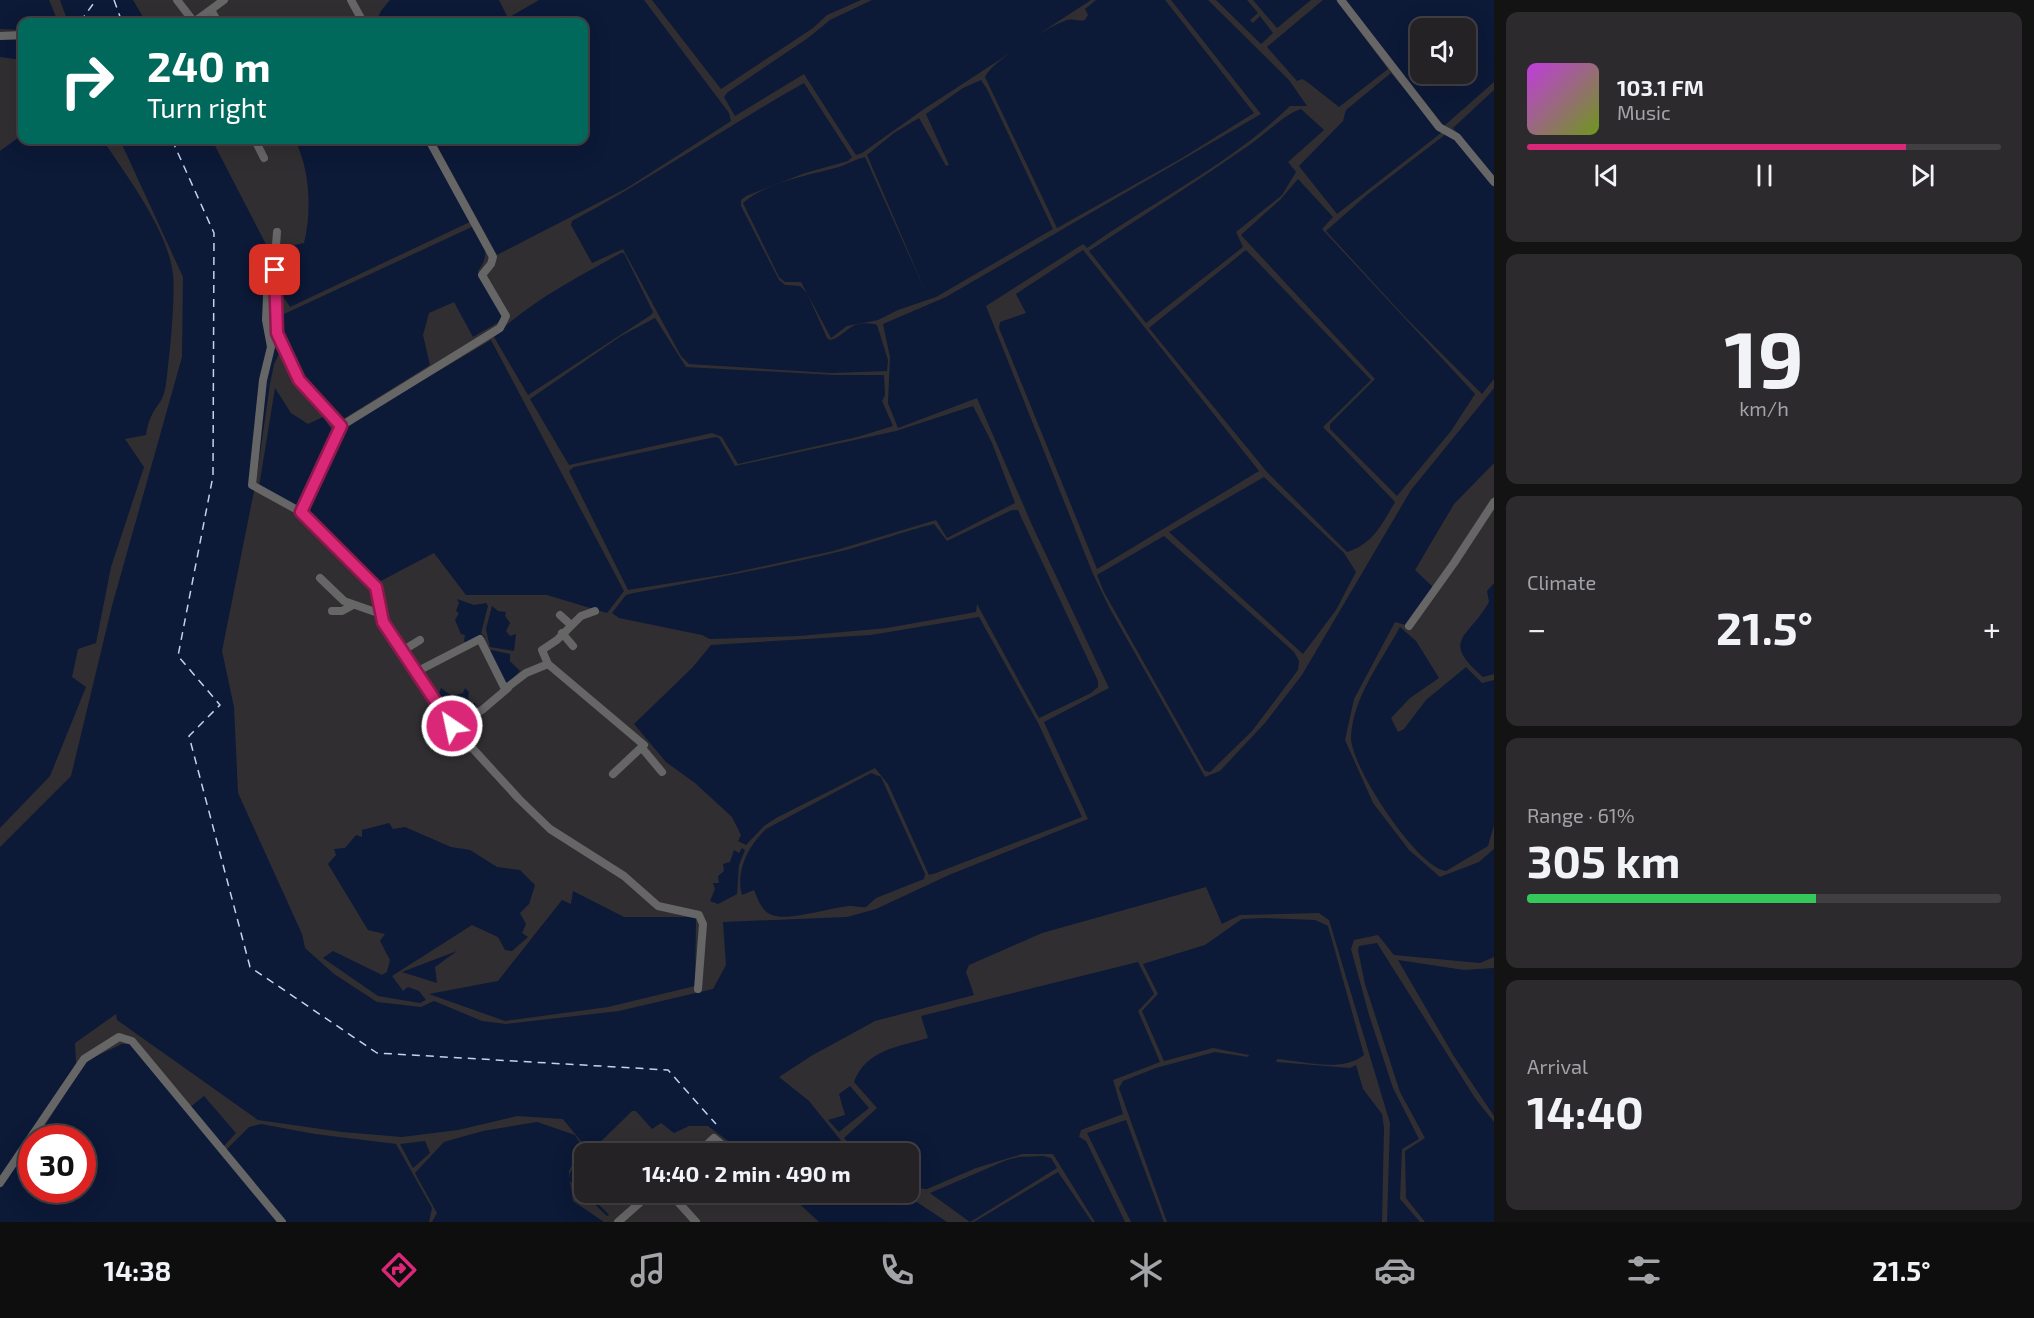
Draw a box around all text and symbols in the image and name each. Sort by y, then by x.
map controls [1410,18,1476,84]
button: sound [1410,18,1476,84]
text: 240 m [147,40,271,90]
icon: right [48,42,126,120]
text: 103.1 FM [1617,74,1704,100]
text: Turn right [147,91,267,123]
text: Music [1617,100,1671,124]
icon: previous [1590,159,1623,192]
icon: pause [1748,159,1781,192]
icon: next [1906,159,1939,192]
pin [249,244,300,295]
icon: arrive [258,253,291,286]
text: 19 [1724,310,1804,404]
text: km/h [1739,396,1789,420]
text: Climate [1527,570,1596,594]
text: 21.5° [1716,600,1813,654]
text: − [1527,608,1546,648]
text: + [1983,608,2001,648]
position arrow [420,694,484,758]
text: Range · 61% [1527,803,1635,827]
text: 305 km [1527,833,1680,887]
text: Arrival [1527,1054,1588,1078]
text: 14:40 [1527,1084,1644,1138]
speed limit sign: 30 [18,1125,96,1203]
text: 14:40 · 2 min · 490 m [642,1160,851,1186]
icon: directions [378,1249,420,1291]
icon: music [627,1249,669,1291]
icon: phone [876,1249,918,1291]
icon: climate [1125,1249,1167,1291]
icon: car [1374,1249,1416,1291]
icon: filters [1623,1249,1665,1291]
text: 14:38 [103,1254,171,1286]
text: 21.5° [1872,1254,1930,1286]

